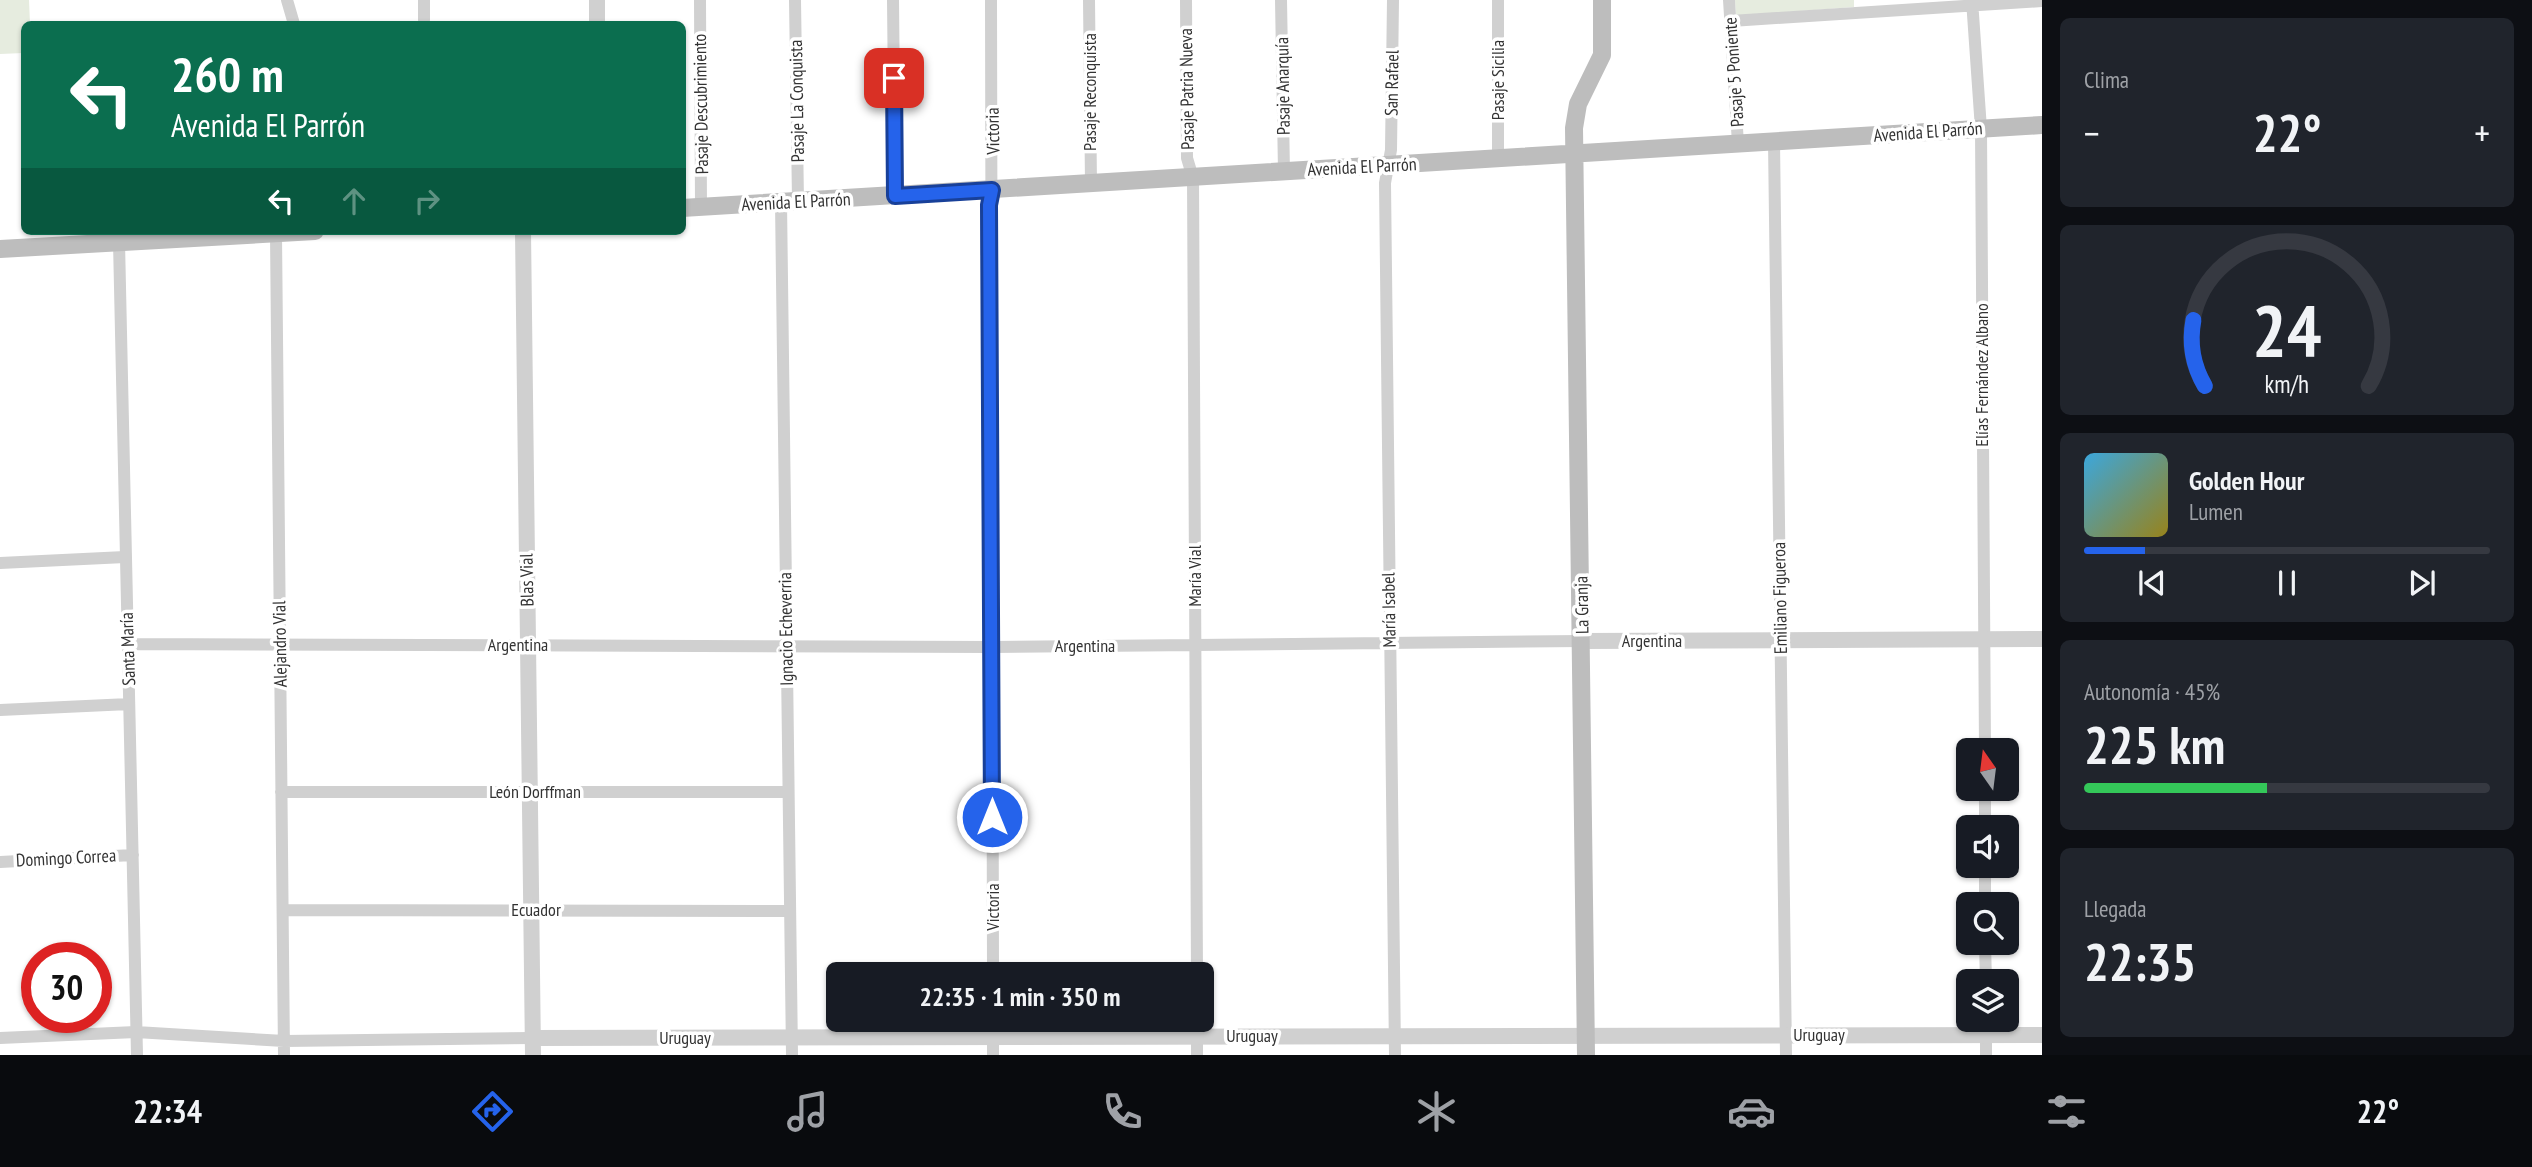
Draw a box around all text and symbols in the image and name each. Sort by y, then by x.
street label: Pasaje 5 Poniente [1718,16,1749,128]
street label: Pasaje Patria Nueva [1174,28,1199,150]
street label: Pasaje Descubrimiento [688,33,713,175]
street label: Pasaje Reconquista [1078,33,1101,151]
street label: Pasaje Anarquía [1270,37,1295,135]
street label: Pasaje La Conquista [784,40,809,163]
street label: Pasaje Sicilia [1486,40,1509,120]
text: 260 m [171,42,284,106]
pin [864,48,924,108]
icon: left [56,49,147,140]
street label: San Rafael [1379,49,1404,116]
icon: arrive [875,59,913,97]
text: Clima [2084,65,2129,94]
text: 22° [2253,99,2321,166]
text: Avenida El Parrón [171,104,365,146]
street label: Victoria [981,107,1004,156]
text: − [2084,108,2100,157]
text: + [2474,108,2490,157]
street label: Avenida El Parrón [1873,116,1983,147]
street label: Avenida El Parrón [1307,152,1417,181]
icon: left [262,182,300,220]
icon: ahead [335,182,373,220]
icon: right [408,182,446,220]
street label: Avenida El Parrón [741,187,851,216]
text: 24 [2252,283,2322,377]
street label: Elías Fernández Albano [1970,303,1993,447]
text: km/h [2265,368,2309,400]
text: Golden Hour [2189,464,2304,497]
text: Lumen [2189,497,2243,526]
street label: Emiliano Figueroa [1767,542,1792,654]
street label: María Vial [1183,544,1206,607]
street label: Blas Vial [515,553,538,607]
icon: previous [2133,564,2171,602]
icon: pause [2268,564,2306,602]
icon: next [2403,564,2441,602]
street label: María Isabel [1376,571,1401,648]
street label: Ignacio Echeverria [773,572,798,686]
street label: La Granja [1569,576,1594,634]
street label: Alejandro Vial [267,600,292,688]
street label: Santa María [115,612,140,686]
street label: Argentina [1622,629,1682,652]
street label: Argentina [488,633,548,656]
street label: Argentina [1055,634,1115,657]
text: Autonomía · 45% [2084,677,2220,706]
text: 225 km [2084,711,2225,778]
north arrow [1956,738,2020,802]
map controls [1956,738,2019,1032]
street label: León Dorffman [489,780,581,803]
position arrow [955,780,1029,854]
button: sound [1956,815,2019,878]
street label: Domingo Correa [15,843,117,872]
street label: Victoria [981,883,1004,932]
button: search [1956,892,2019,955]
text: Llegada [2084,894,2147,923]
street label: Ecuador [511,898,561,921]
text: 22:35 [2084,928,2196,995]
speed limit sign: 30 [21,942,112,1033]
button: layers [1956,969,2019,1032]
text: 22:35 · 1 min · 350 m [920,980,1120,1013]
street label: Uruguay [1793,1023,1845,1046]
street label: Uruguay [1226,1024,1278,1047]
street label: Uruguay [659,1026,711,1049]
icon: directions [468,1087,517,1136]
icon: music [783,1087,832,1136]
icon: phone [1098,1087,1147,1136]
icon: climate [1412,1087,1461,1136]
icon: car [1727,1087,1776,1136]
icon: filters [2042,1087,2091,1136]
text: 22:34 [133,1090,202,1132]
text: 22° [2357,1090,2399,1132]

